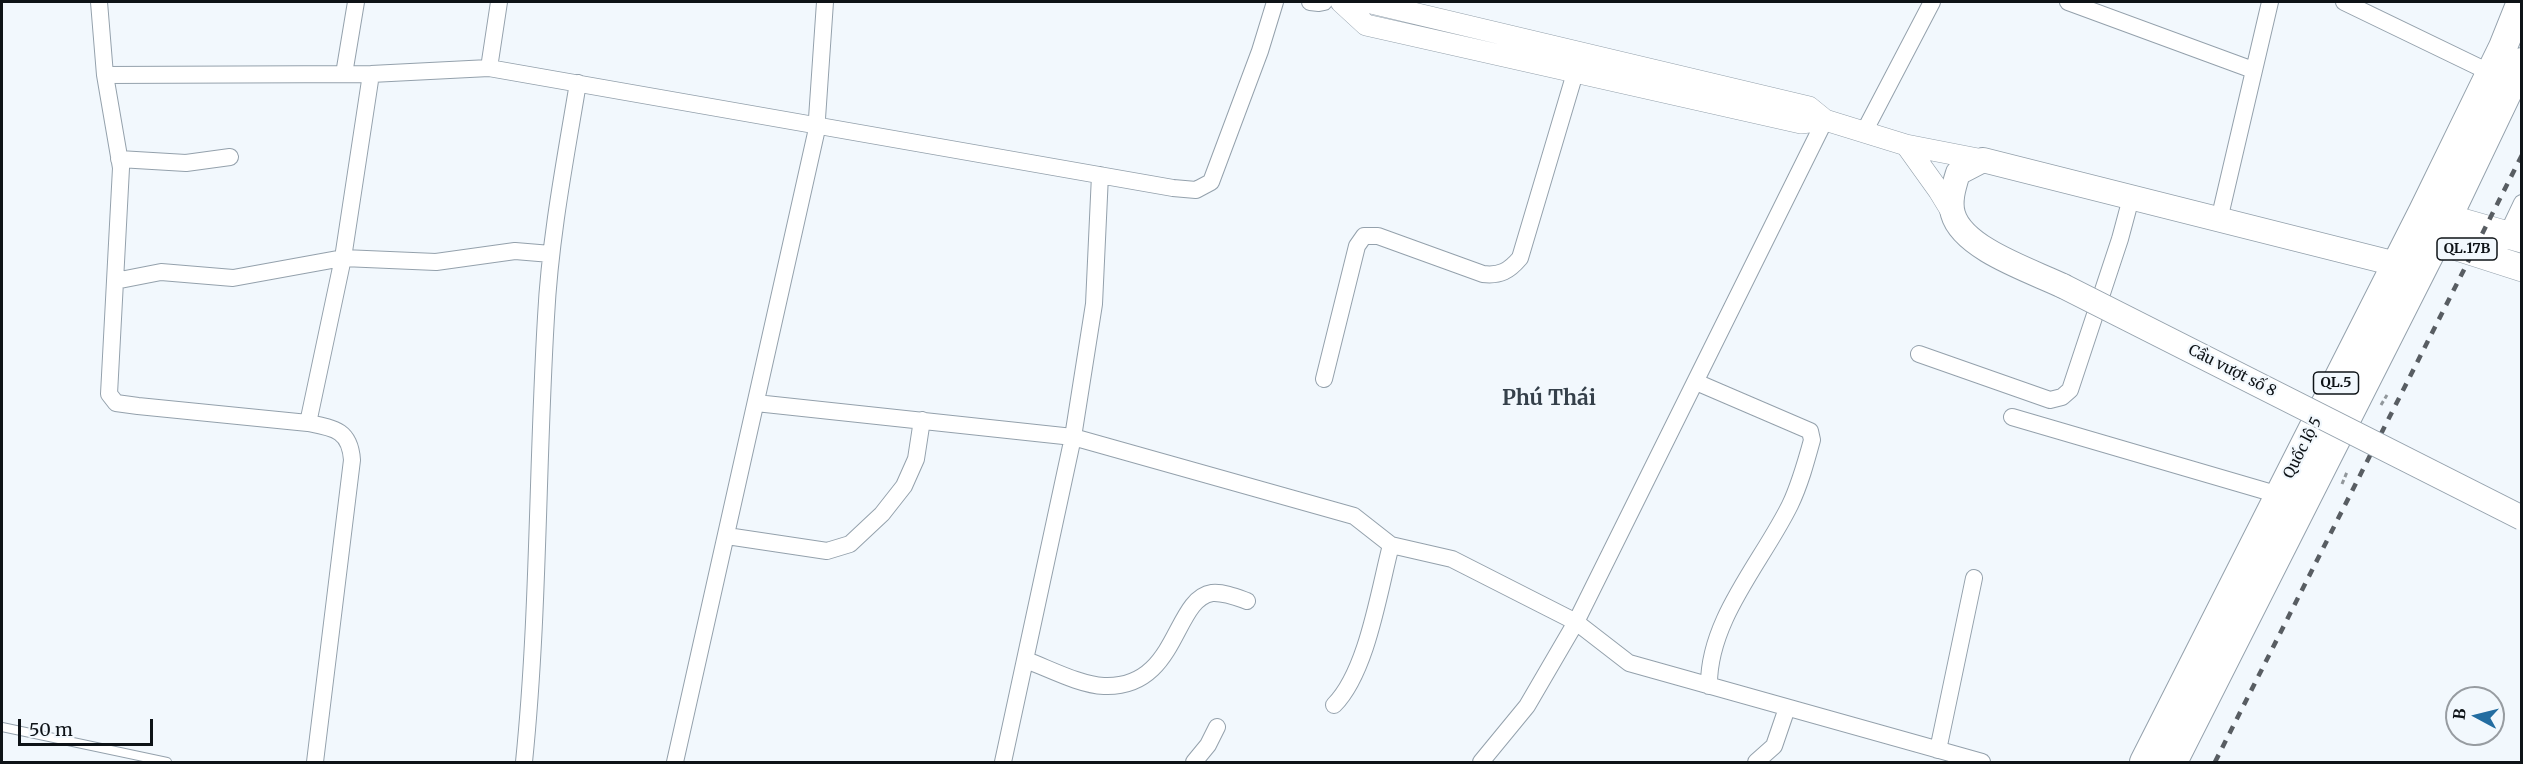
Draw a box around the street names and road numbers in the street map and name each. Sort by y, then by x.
road number: QL.17B [2437,238,2497,260]
street label: Cầu vượt số 8 [2185,341,2279,401]
road number: QL.5 [2314,372,2358,394]
street label: Quốc lộ 5 [2280,414,2326,482]

